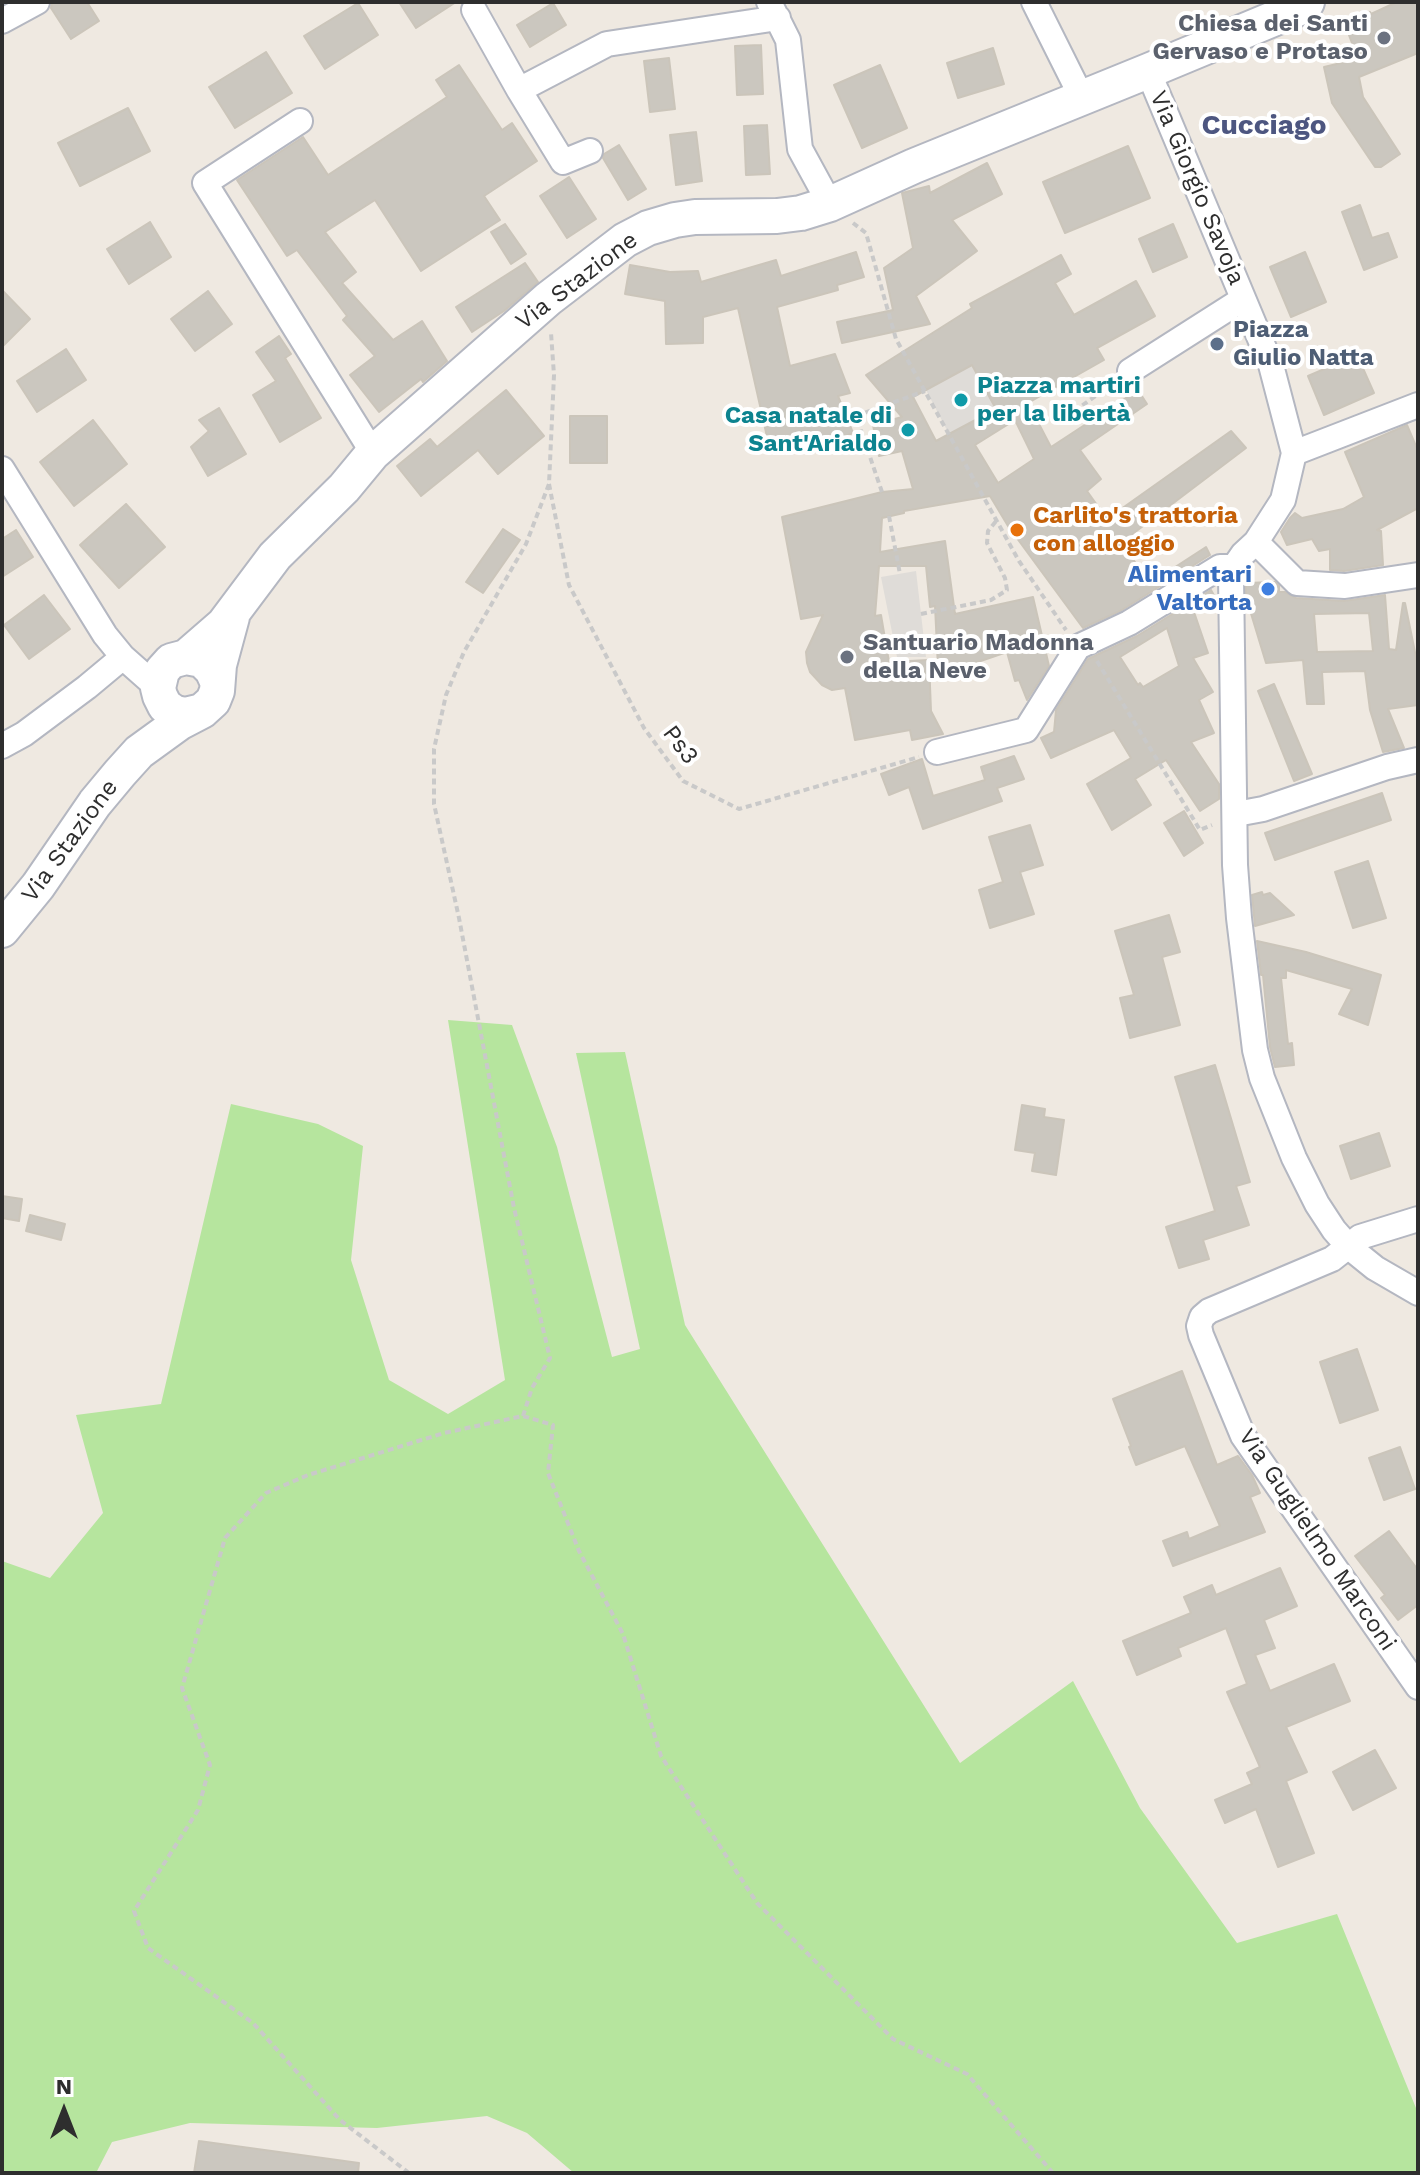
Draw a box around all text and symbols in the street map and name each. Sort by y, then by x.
place label: Chiesa dei Santi Gervaso e Protaso [1152,10,1368,66]
marker: Chiesa dei Santi Gervaso e Protaso [1375,29,1393,47]
street label: Via Giorgio Savoja [1143,87,1251,289]
district label: Cucciago [1201,109,1327,143]
street label: Via Stazione [510,226,644,336]
place label: Piazza Giulio Natta [1233,316,1374,372]
marker: Piazza Giulio Natta [1208,335,1226,353]
place label: Piazza martiri per la libertà [977,372,1141,428]
marker: Piazza martiri per la libertà [952,391,970,409]
place label: Casa natale di Sant'Arialdo [725,402,892,458]
marker: Casa natale di Sant'Arialdo [899,421,917,439]
place label: Carlito's trattoria con alloggio [1033,502,1238,558]
marker: Carlito's trattoria con alloggio [1008,521,1026,539]
place label: Alimentari Valtorta [1128,561,1252,617]
marker: Alimentari Valtorta [1259,580,1277,598]
place label: Santuario Madonna della Neve [863,629,1094,685]
marker: Santuario Madonna della Neve [838,648,856,666]
street label: Ps3 [656,720,704,770]
street label: Via Stazione [16,774,124,908]
street label: Via Guglielmo Marconi [1232,1424,1402,1656]
north arrow [24,2071,104,2151]
text: N [56,2074,72,2099]

